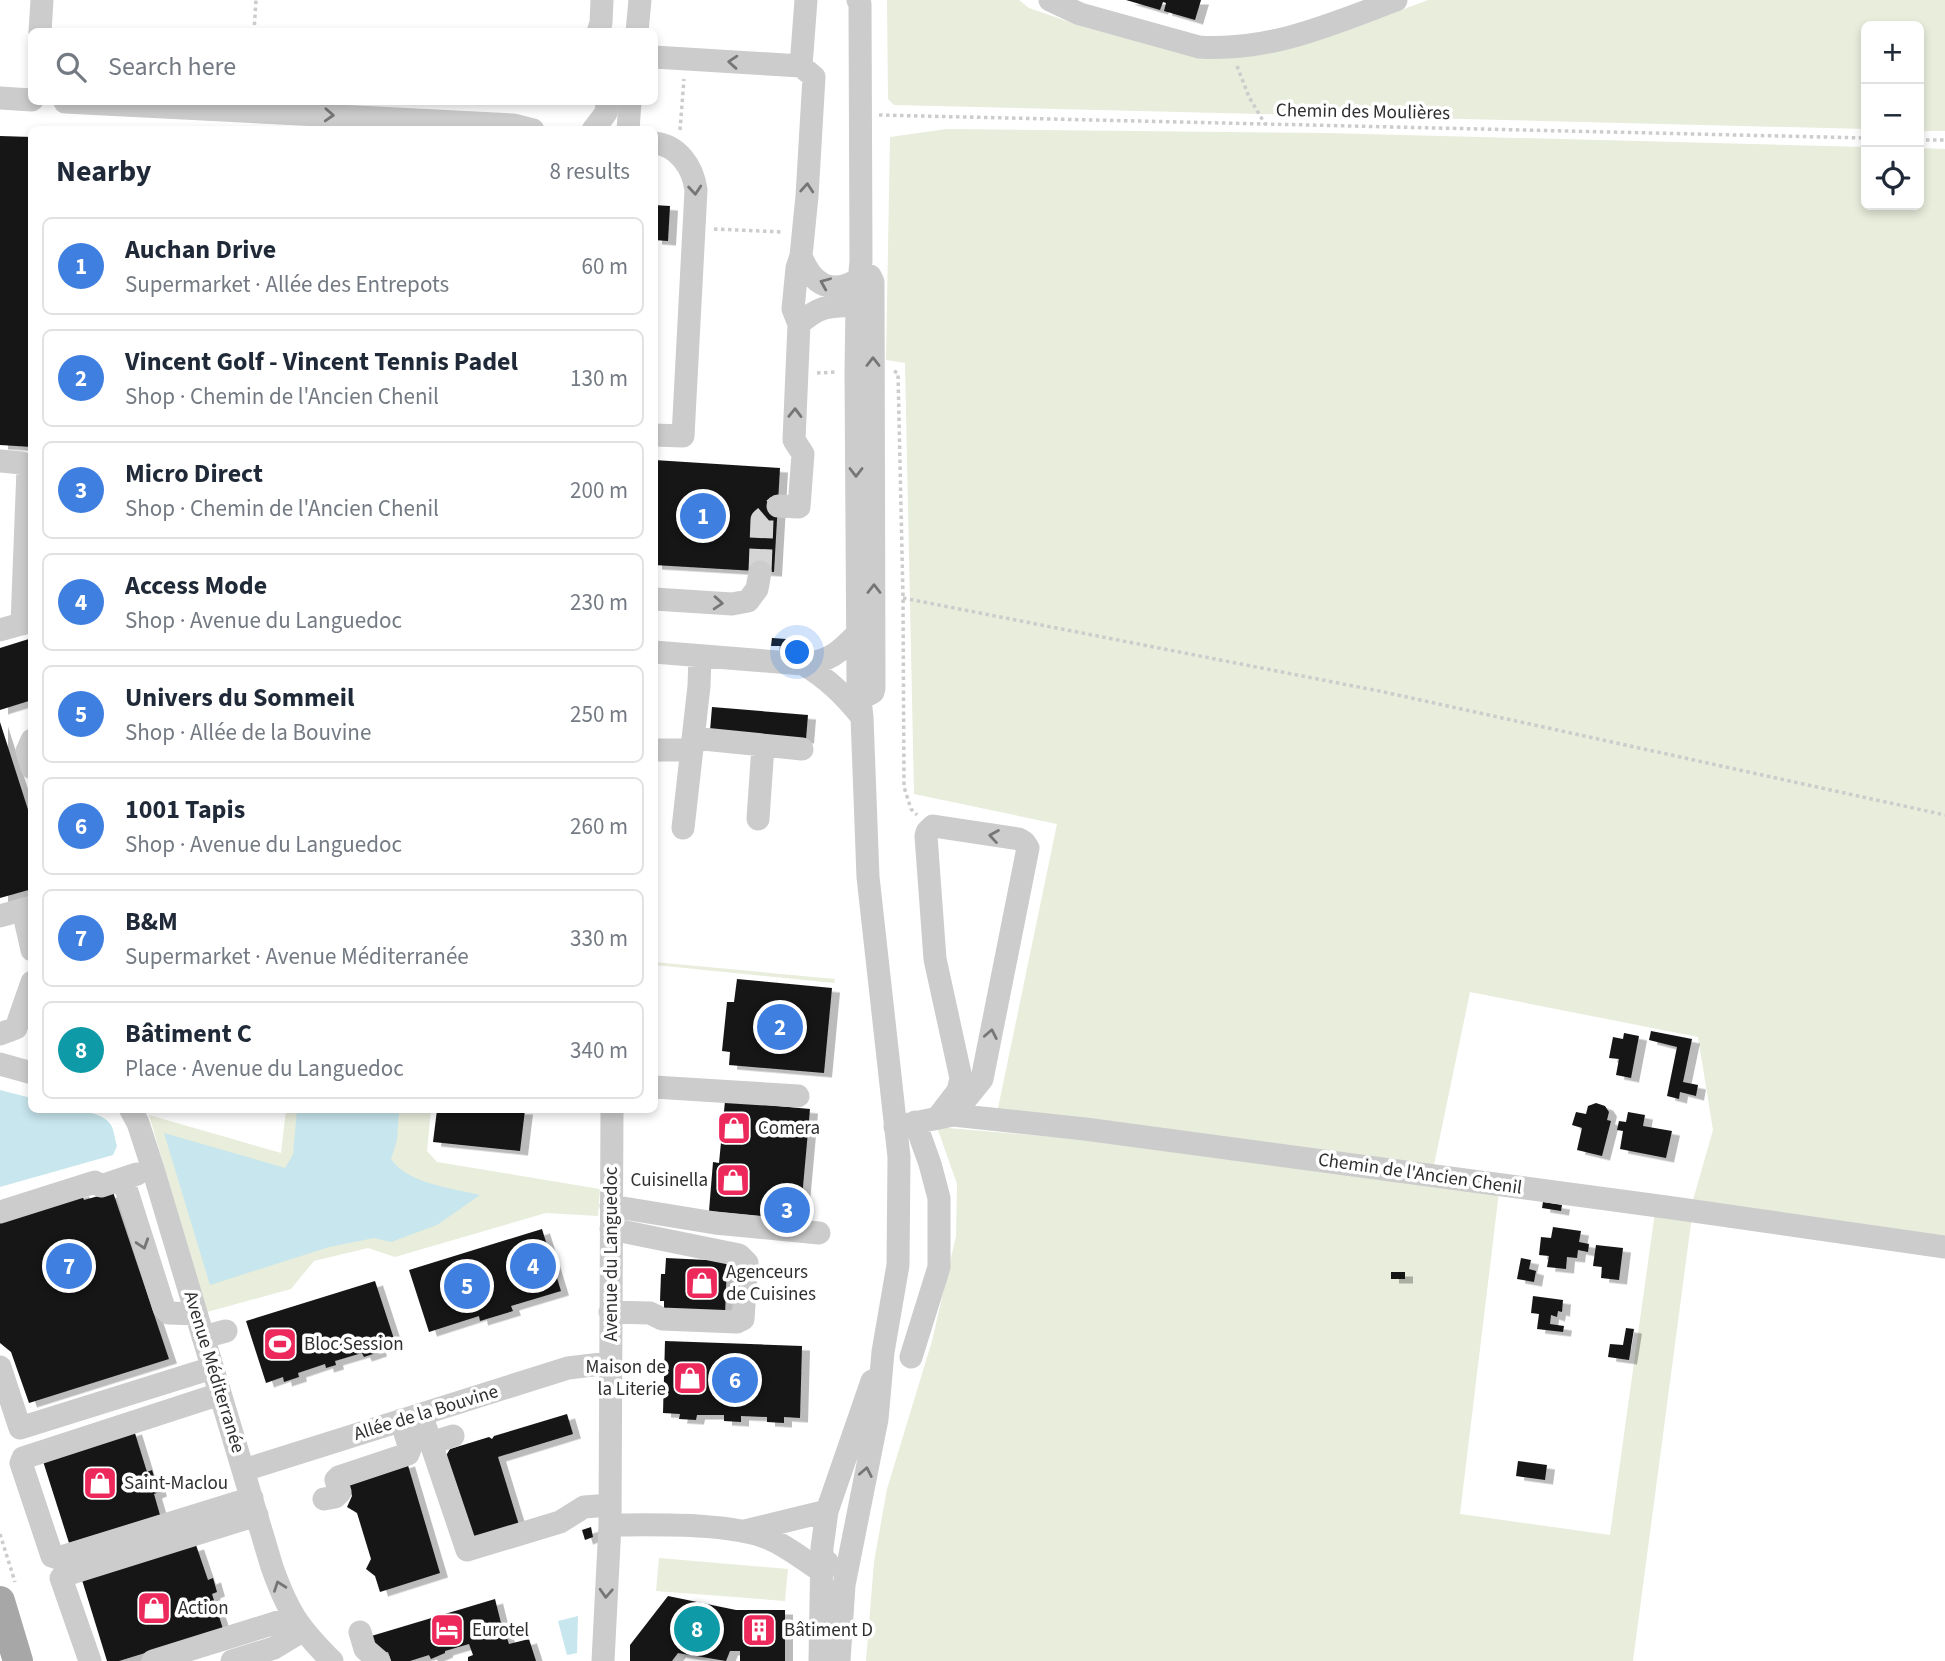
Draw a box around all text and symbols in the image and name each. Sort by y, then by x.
map controls [1861,21,1924,210]
button: + [1861,21,1924,84]
search box [28,28,658,105]
icon: search [52,48,90,86]
text: Search here [108,48,236,85]
one-way arrow [727,55,738,70]
button: − [1861,84,1924,147]
street label: Chemin des Moulières [1276,97,1450,127]
one-way arrow [324,108,335,123]
button: locate [1861,147,1924,210]
text: Nearby [56,150,151,193]
text: 8 results [550,155,630,188]
one-way arrow [799,182,814,193]
one-way arrow [687,184,702,195]
text: Auchan Drive [125,231,276,268]
text: 1 [75,250,87,283]
text: 60 m [581,250,628,283]
text: Supermarket · Allée des Entrepots [125,268,449,301]
one-way arrow [820,277,832,291]
text: Vincent Golf - Vincent Tennis Padel [125,343,518,380]
one-way arrow [865,356,881,367]
text: 2 [75,362,87,395]
text: 130 m [570,362,628,395]
text: Shop · Chemin de l'Ancien Chenil [125,380,439,413]
one-way arrow [787,407,803,418]
text: Micro Direct [125,455,263,492]
one-way arrow [848,467,864,477]
text: 3 [75,474,87,507]
text: 200 m [570,474,628,507]
pin: 1 [680,490,726,542]
text: Shop · Chemin de l'Ancien Chenil [125,492,439,525]
text: Access Mode [125,567,267,604]
one-way arrow [866,584,882,594]
text: 4 [75,586,87,619]
text: 230 m [570,586,628,619]
one-way arrow [712,595,723,610]
text: Shop · Avenue du Languedoc [125,604,402,637]
your location [780,635,814,669]
text: Univers du Sommeil [125,679,354,716]
text: 5 [75,698,87,731]
text: 250 m [570,698,628,731]
text: Shop · Allée de la Bouvine [125,716,371,749]
text: 1001 Tapis [125,791,245,828]
text: 6 [75,810,87,843]
text: 260 m [570,810,628,843]
text: Shop · Avenue du Languedoc [125,828,402,861]
one-way arrow [988,828,1000,843]
text: B&M [125,903,178,940]
text: 7 [75,922,87,955]
text: 330 m [570,922,628,955]
text: Supermarket · Avenue Méditerranée [125,940,469,973]
pin: 2 [757,1001,803,1053]
text: Bâtiment C [125,1015,252,1052]
one-way arrow [983,1028,998,1040]
text: 8 [75,1034,87,1067]
text: 340 m [570,1034,628,1067]
text: Place · Avenue du Languedoc [125,1052,404,1085]
shop icon: Comera [715,1109,753,1147]
place label: Comera [758,1115,820,1142]
street label: Chemin de l'Ancien Chenil [1316,1146,1524,1202]
shop icon: Cuisinella [714,1161,752,1199]
street label: Avenue du Languedoc [598,1166,625,1342]
place label: Cuisinella [631,1167,708,1194]
pin: 3 [764,1184,810,1236]
one-way arrow [135,1237,150,1249]
pin: 7 [46,1240,92,1292]
pin: 4 [510,1240,556,1292]
place label: Agenceurs de Cuisines [726,1259,816,1308]
pin: 5 [444,1260,490,1312]
shop icon: Agenceurs de Cuisines [683,1264,721,1302]
street label: Avenue Méditerranée [177,1288,251,1456]
sports icon: Bloc Session [261,1325,299,1363]
place label: Bloc Session [304,1331,404,1358]
place label: Maison de la Literie [586,1354,666,1403]
pin: 6 [712,1354,758,1406]
shop icon: Maison de la Literie [671,1359,709,1397]
street label: Allée de la Bouvine [350,1378,502,1448]
shop icon: Saint-Maclou [81,1464,119,1502]
one-way arrow [857,1466,872,1478]
place label: Saint-Maclou [124,1470,228,1497]
one-way arrow [273,1581,287,1593]
one-way arrow [599,1588,614,1599]
shop icon: Action [135,1589,173,1627]
place label: Action [178,1595,229,1622]
pin: 8 [674,1603,720,1655]
hotel icon: Eurotel [428,1611,466,1649]
building icon: Bâtiment D [740,1611,778,1649]
place label: Eurotel [472,1617,529,1644]
place label: Bâtiment D [784,1617,873,1644]

